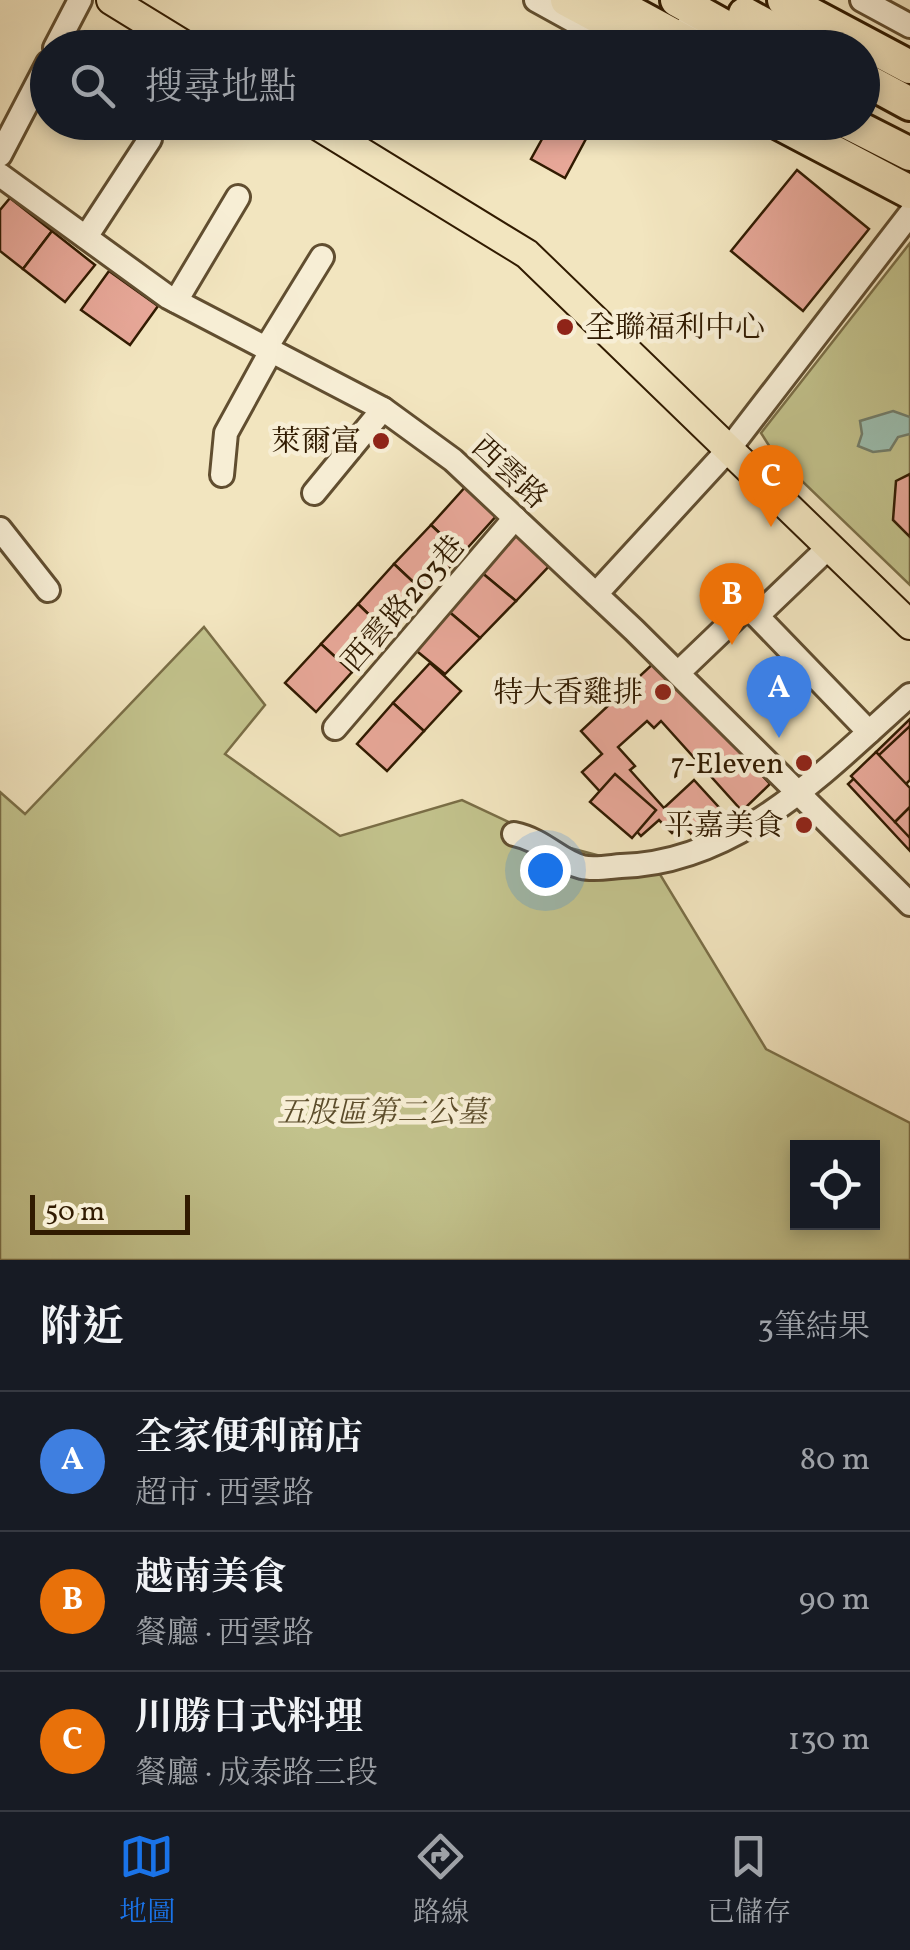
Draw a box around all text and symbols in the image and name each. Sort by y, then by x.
search box [30,30,880,140]
icon: search [65,58,120,113]
text: 搜尋地點 [145,63,297,116]
place label: 全聯福利中心 [585,308,765,350]
marker: 全聯福利中心 [554,316,576,338]
place label: 萊爾富 [271,422,361,464]
street label: 西雲路 [461,427,556,520]
marker: 萊爾富 [370,430,392,452]
pin: C [738,444,804,527]
street label: 西雲路203巷 [333,527,476,682]
pin: B [700,562,764,645]
pin: A [746,656,812,738]
place label: 特大香雞排 [493,673,643,715]
marker: 特大香雞排 [652,681,674,703]
place label: 7-Eleven [670,744,784,786]
marker: 7-Eleven [793,752,815,774]
place label: 平嘉美食 [664,806,784,848]
marker: 平嘉美食 [793,814,815,836]
your location [520,845,571,896]
park label: 五股區第二公墓 [277,1093,492,1135]
map controls [790,1140,880,1230]
button: locate [790,1140,880,1230]
scale bar [30,1190,190,1234]
text: 50 m [45,1193,105,1232]
text: 附近 [40,1300,124,1359]
text: 3筆結果 [758,1307,870,1351]
text: 全家便利商店 [135,1413,363,1466]
text: A [61,1439,84,1483]
text: 80 m [800,1439,870,1483]
text: 超市 · 西雲路 [135,1473,314,1517]
text: 越南美食 [135,1553,287,1606]
text: B [62,1579,83,1623]
text: 90 m [799,1579,870,1623]
text: 餐廳 · 西雲路 [135,1613,314,1657]
text: 川勝日式料理 [135,1693,363,1746]
text: C [62,1719,83,1763]
text: 130 m [788,1719,870,1763]
text: 餐廳 · 成泰路三段 [135,1753,378,1797]
tab: 地圖 [119,1829,175,1933]
tab: 路線 [413,1829,469,1933]
tab: 已儲存 [707,1829,791,1933]

